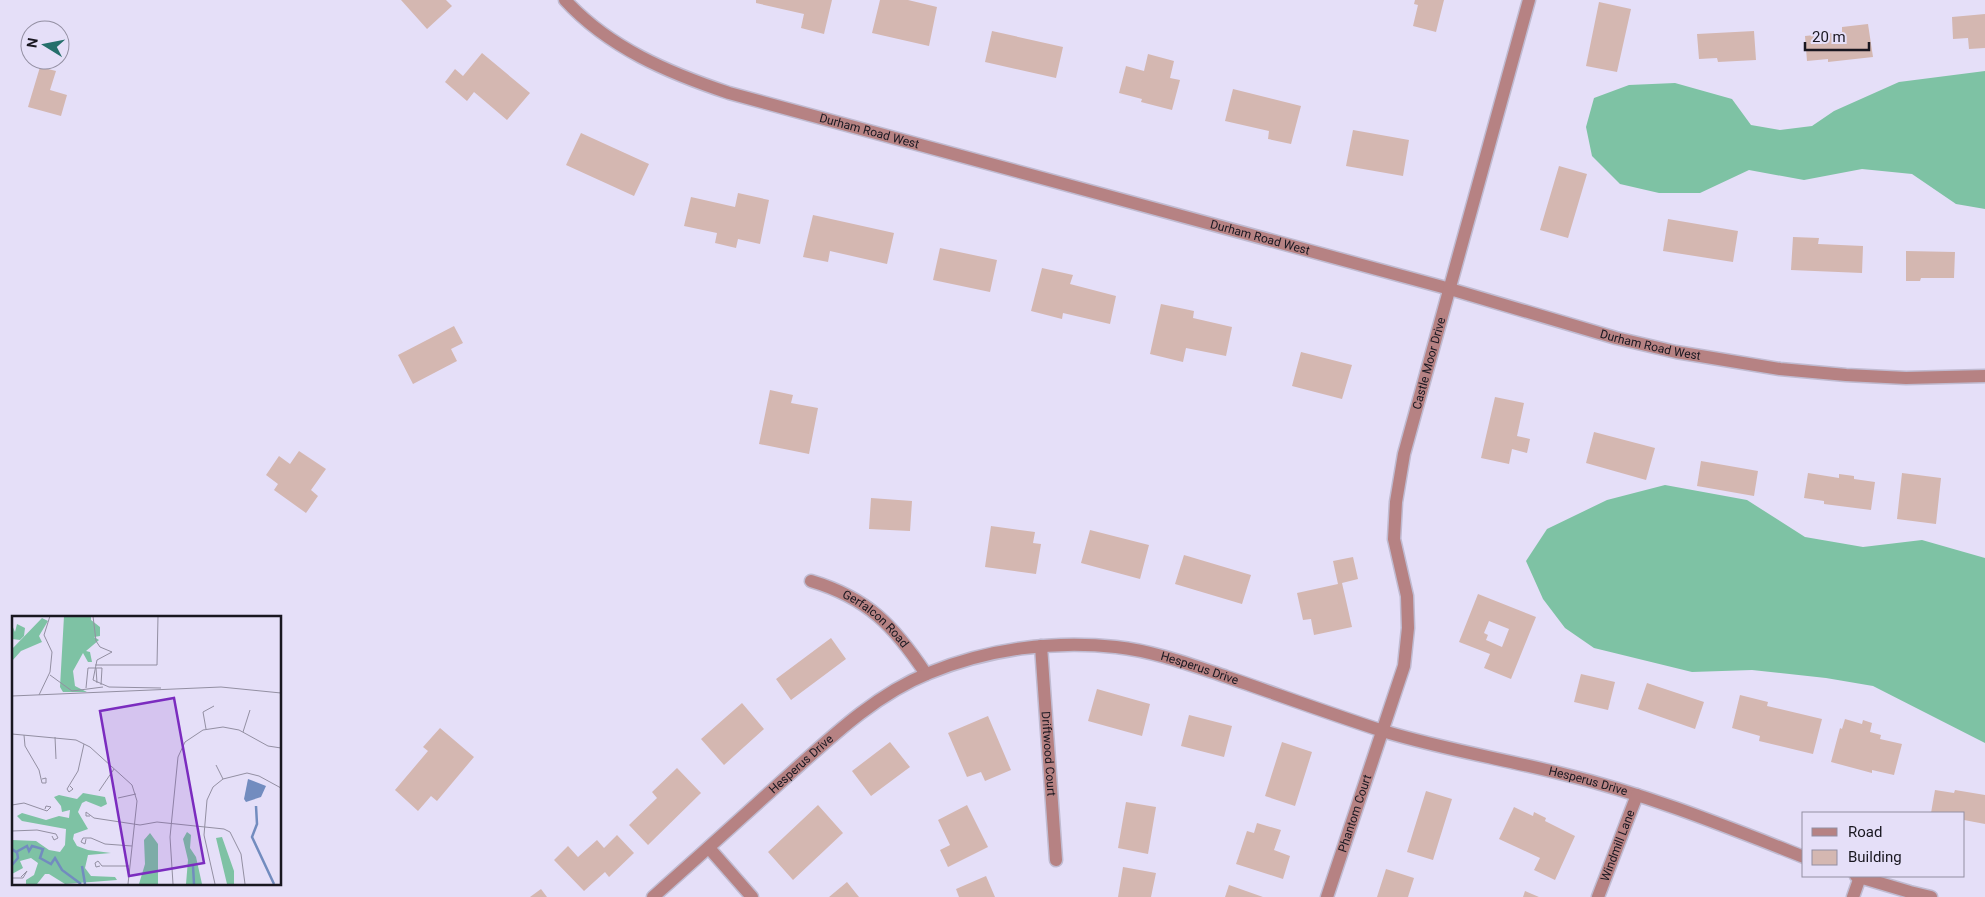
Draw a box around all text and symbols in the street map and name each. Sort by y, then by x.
north arrow [20,20,70,70]
scale bar [1805,20,1869,52]
text: 20 m [1812,28,1846,46]
text: N [23,36,41,49]
street label: Durham Road West [818,111,921,151]
street label: Durham Road West [1209,217,1312,258]
street label: Castle Moor Drive [1410,316,1448,411]
street label: Durham Road West [1598,327,1702,363]
street label: Gerfalcon Road [840,587,912,650]
inset map [12,616,281,884]
street label: Hesperus Drive [1159,649,1240,687]
street label: Driftwood Court [1039,711,1059,797]
street label: Hesperus Drive [766,732,836,796]
street label: Hesperus Drive [1547,764,1629,799]
street label: Phantom Court [1335,773,1374,854]
street label: Windmill Lane [1598,808,1638,883]
legend [1802,812,1965,877]
text: Road [1848,823,1882,841]
text: Building [1848,848,1902,866]

